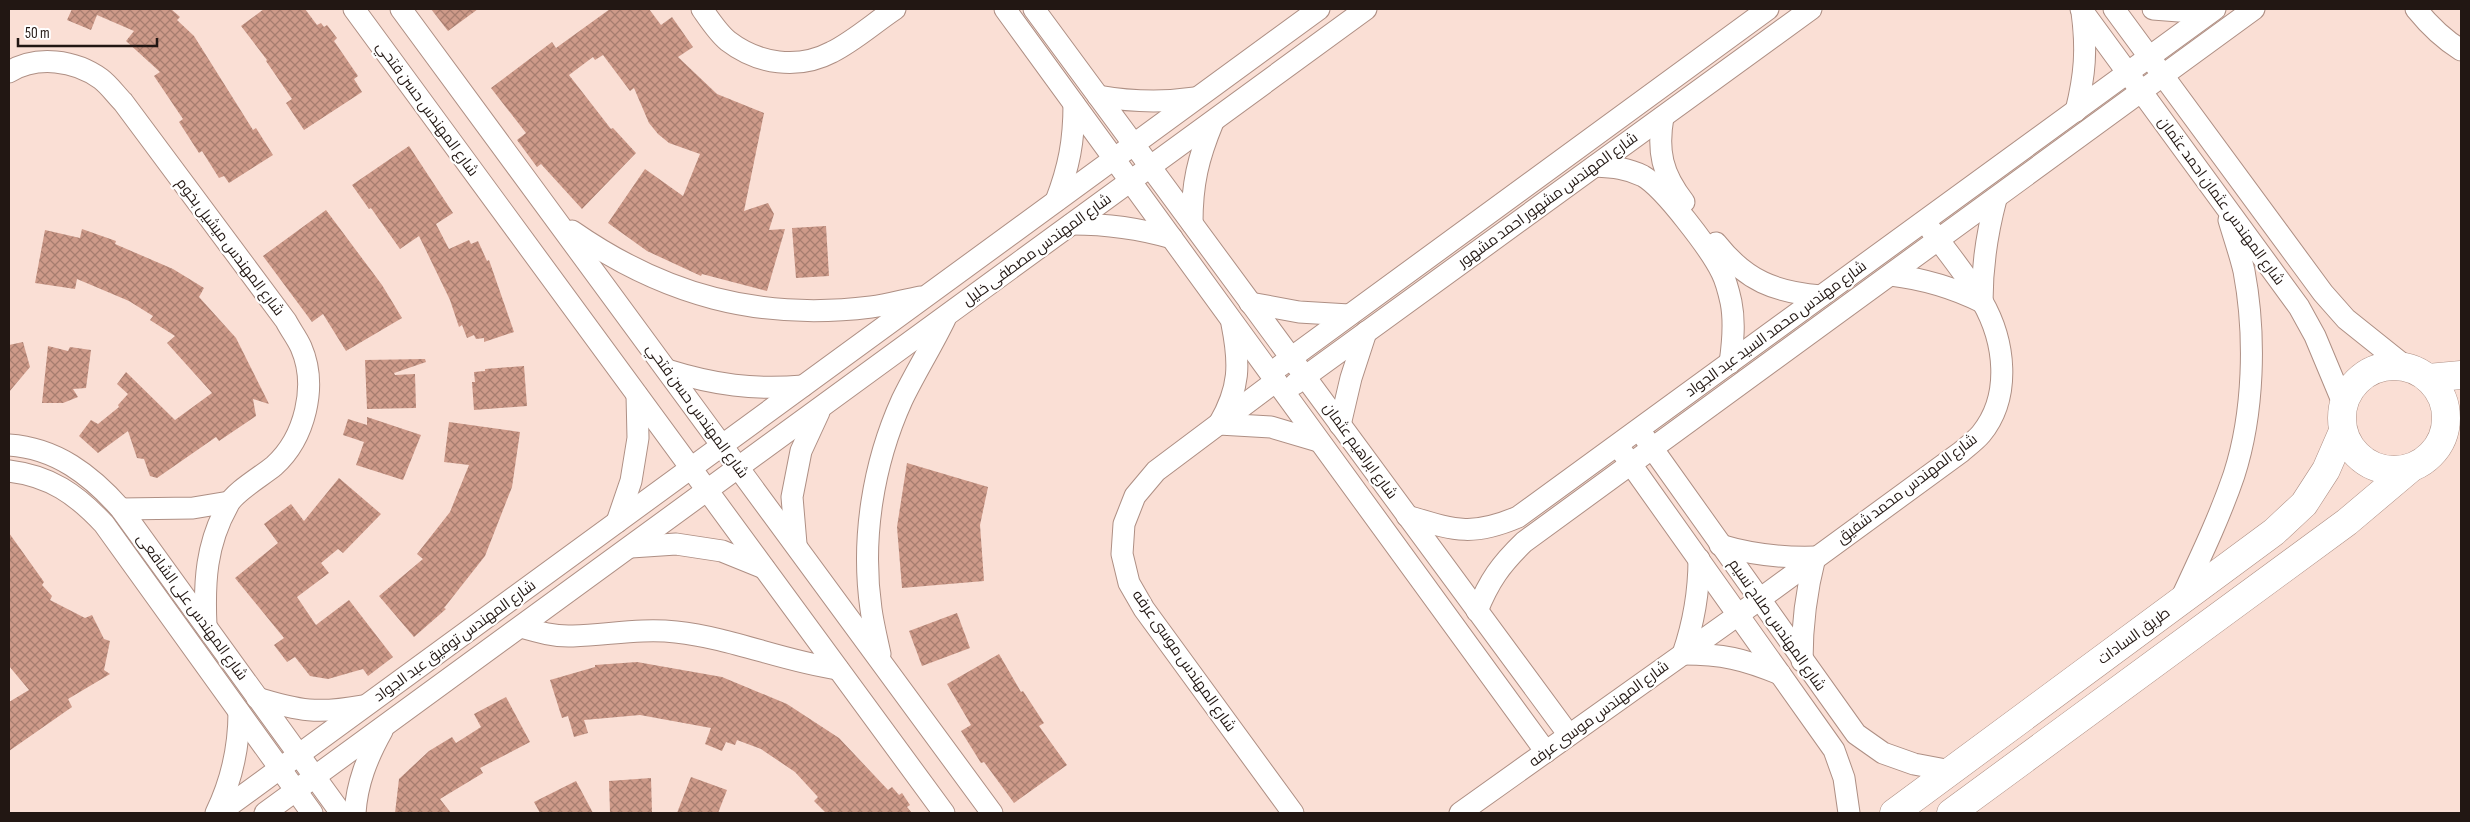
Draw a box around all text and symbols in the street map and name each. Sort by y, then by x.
scale bar [18,15,156,47]
text: 50 m [25,24,50,43]
street label: شارع المهندس حسن فتحي [370,38,482,181]
street label: شارع المهندس عثمان احمد عثمان [2153,113,2289,290]
street label: شارع المهندس مشهور احمد مشهور [1453,128,1642,273]
street label: شارع المهندس ميشيل بخوم [171,174,288,320]
street label: شارع المهندس مصطفى خليل [959,190,1116,311]
street label: شارع مهندس محمد السيد عبد الجواد [1681,257,1871,402]
street label: شارع المهندس حسن فتحي [640,340,752,483]
street label: شارع ابراهيم عثمان [1318,399,1401,503]
street label: شارع المهندس محمد شفيق [1833,430,1982,549]
street label: شارع المهندس على الشافعى [131,530,252,685]
street label: شارع المهندس صلاح نسيم [1723,555,1830,695]
street label: شارع المهندس توفيق عبد الجواد [370,576,540,707]
street label: شارع المهندس موسى عرفه [1127,586,1240,736]
street label: طريق السادات [2094,603,2174,669]
street label: شارع المهندس موسى عرفه [1525,657,1673,772]

